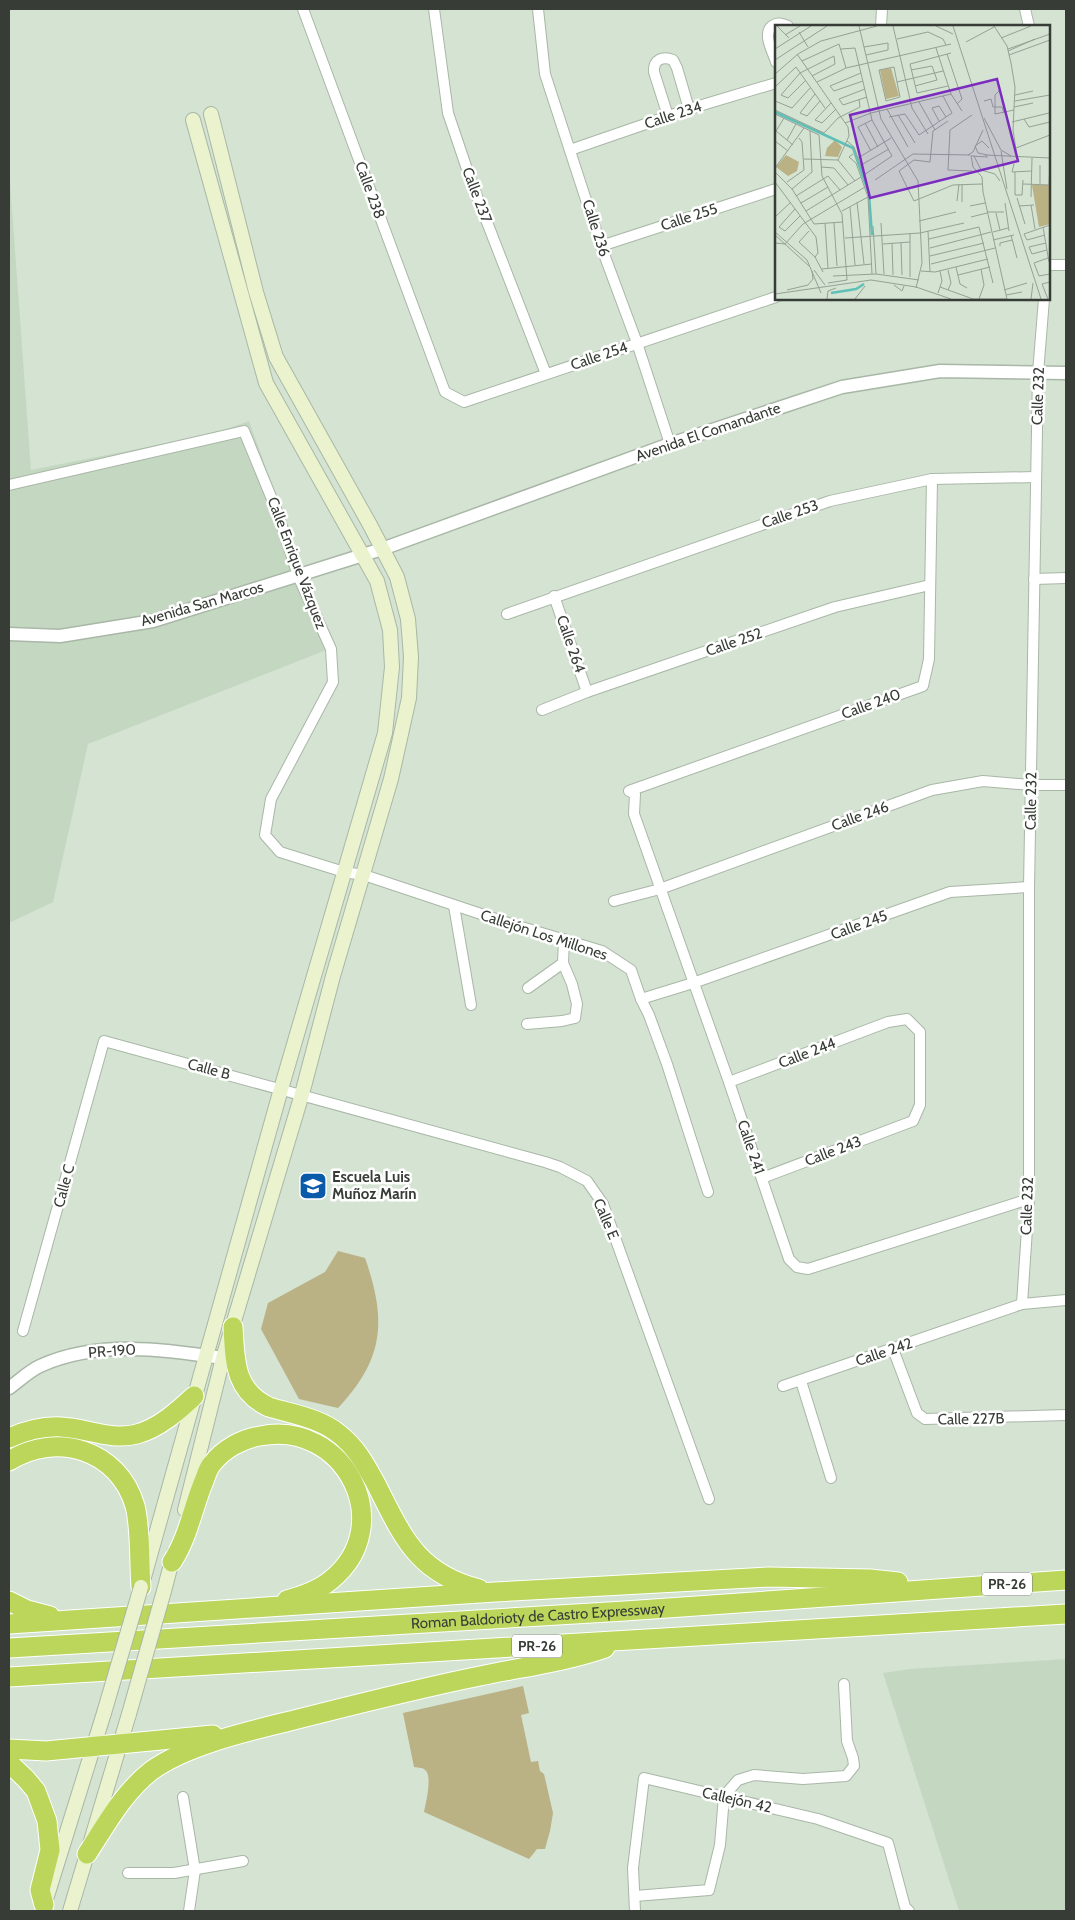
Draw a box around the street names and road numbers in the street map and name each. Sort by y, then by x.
street label: Calle 234 [642,97,704,133]
street label: Calle 238 [351,159,389,221]
street label: Calle 237 [458,165,496,226]
street label: Calle 236 [578,197,614,259]
street label: Calle 255 [658,199,720,235]
street label: Calle 254 [568,338,630,374]
street label: Calle 232 [1028,366,1048,425]
street label: Avenida El Comandante [633,399,783,465]
street label: Calle Enrique Vázquez [264,494,330,632]
street label: Calle 253 [759,496,821,532]
street label: Avenida San Marcos [139,578,265,630]
street label: Calle 264 [553,613,589,675]
street label: Calle 252 [703,624,765,660]
street label: Calle 240 [839,685,903,723]
street label: Calle 232 [1021,772,1041,830]
street label: Calle 246 [829,797,891,835]
street label: Callejón Los Millones [478,906,610,964]
street label: Calle 245 [828,906,890,944]
street label: Calle 244 [776,1034,838,1072]
street label: Calle B [186,1055,232,1083]
street label: Calle 241 [733,1118,769,1176]
street label: Calle 243 [802,1132,864,1170]
street label: Calle C [50,1163,78,1209]
street label: Calle 232 [1017,1176,1037,1235]
street label: Calle E [589,1196,623,1242]
street label: Calle 242 [853,1334,915,1370]
street label: PR-190 [88,1340,136,1362]
street label: Calle 227B [937,1409,1005,1429]
road number: PR-26 [982,1572,1032,1596]
street label: Roman Baldorioty de Castro Expressway [410,1599,666,1633]
road number: PR-26 [512,1634,562,1658]
street label: Callejón 42 [700,1783,774,1817]

